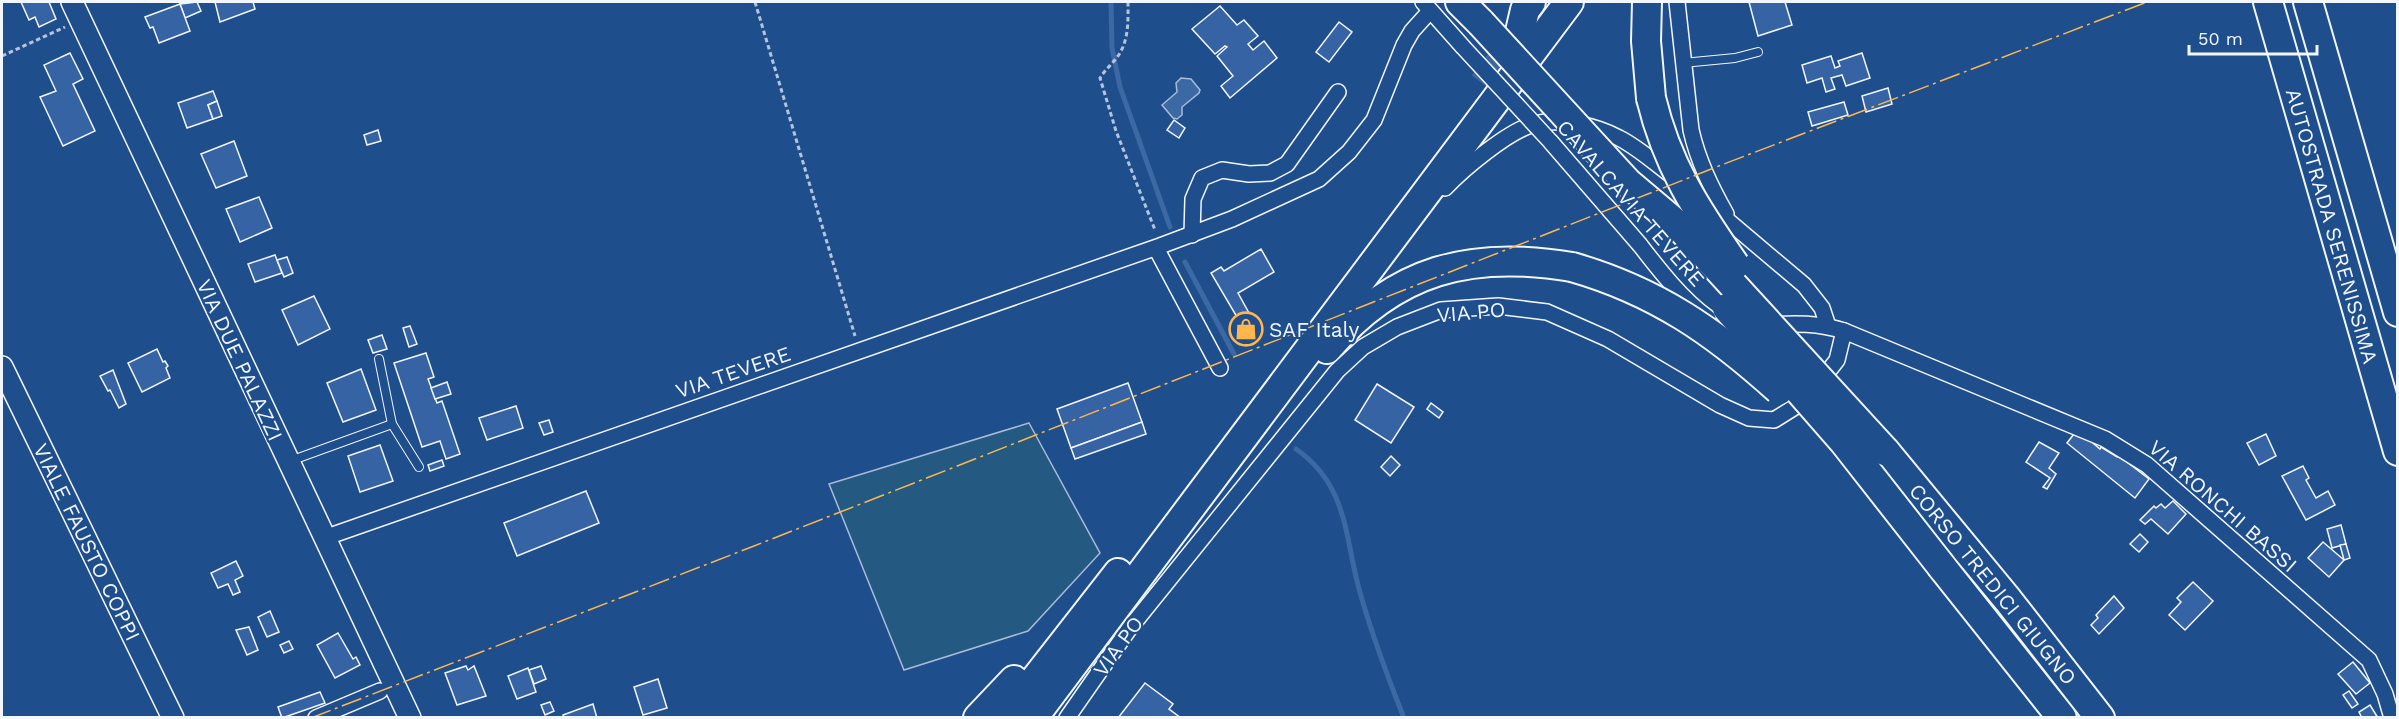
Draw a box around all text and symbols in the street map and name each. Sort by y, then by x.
scale bar [2189,18,2316,56]
text: 50 m [2198,28,2243,49]
street label: AUTOSTRADA SERENISSIMA [2281,85,2383,367]
street label: CAVALCAVIA TEVERE [1552,115,1710,291]
street label: VIA DUE PALAZZI [192,275,288,445]
street label: VIA PO [1436,297,1506,327]
shop icon: SAF Italy [1228,311,1264,347]
place label: SAF Italy [1269,317,1359,342]
street label: VIA TEVERE [672,341,794,403]
street label: VIA RONCHI BASSI [2144,435,2302,577]
street label: VIALE FAUSTO COPPI [28,439,146,645]
street label: CORSO TREDICI GIUGNO [1904,478,2082,690]
street label: VIA PO [1088,611,1148,681]

